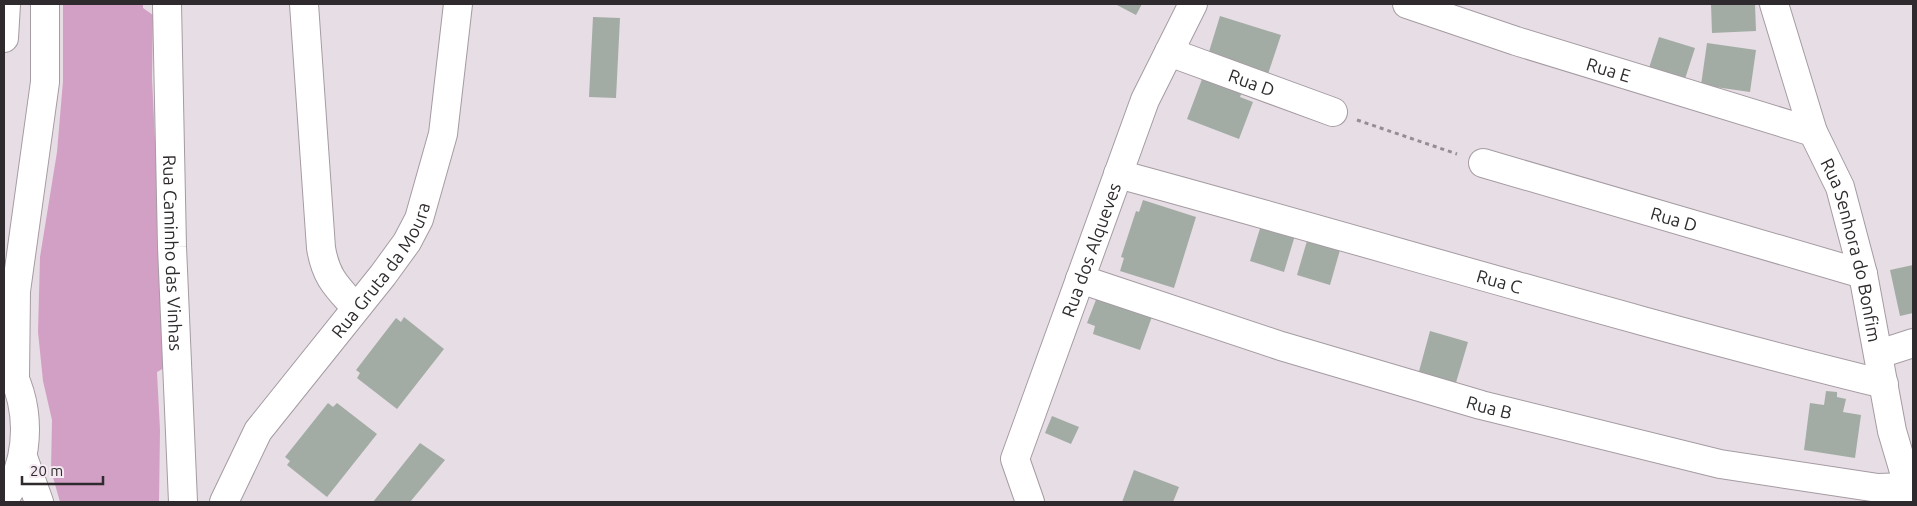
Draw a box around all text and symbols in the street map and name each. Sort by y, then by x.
street label: Rua E [1584,53,1633,86]
street label: Rua D [1226,65,1277,100]
street label: Rua Caminho das Vinhas [160,155,186,352]
street label: Rua Senhora do Bonfim [1817,155,1885,343]
street label: Rua dos Alqueves [1057,180,1124,320]
street label: Rua Gruta da Moura [327,200,433,341]
street label: Rua D [1648,203,1700,235]
street label: Rua C [1474,265,1524,297]
street label: Rua B [1464,391,1514,422]
scale bar [22,454,104,486]
text: 20 m [30,462,63,479]

